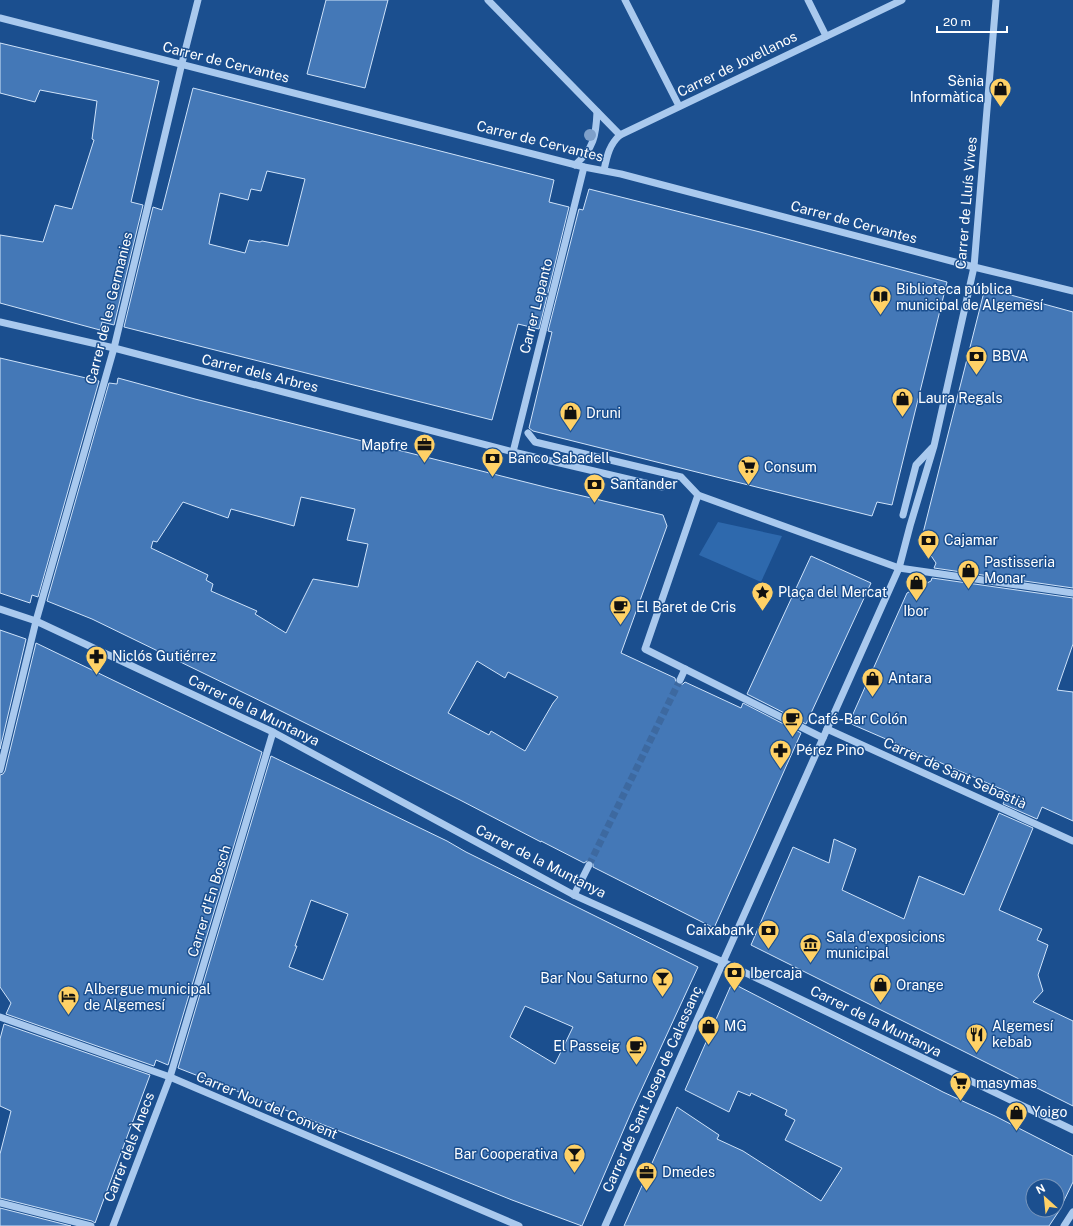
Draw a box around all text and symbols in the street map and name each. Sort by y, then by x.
scale bar [937,8,1007,34]
text: 20 m [943,15,971,29]
street label: Carrer de Jovellanos [674,28,800,100]
street label: Carrer de Cervantes [161,38,291,86]
place label: Sènia Informàtica [910,73,984,105]
shop icon: Sènia Informàtica [987,76,1013,109]
street label: Carrer de Cervantes [475,117,605,165]
street label: Carrer de Lluís Vives [952,136,980,270]
street label: Carrer de Cervantes [789,197,919,247]
street label: Carrer de les Germanies [82,230,136,386]
street label: Carrer Lepanto [516,257,556,355]
place label: Biblioteca pública municipal de Algemesí [896,281,1044,313]
library icon: Biblioteca pública municipal de Algemesí [868,284,894,317]
bank icon: BBVA [963,343,989,376]
place label: BBVA [992,348,1028,364]
street label: Carrer dels Arbres [200,351,320,395]
shop icon: Laura Regals [889,385,915,418]
place label: Laura Regals [918,390,1003,406]
shop icon: Druni [558,400,584,433]
place label: Druni [586,405,621,421]
office icon: Mapfre [411,432,437,465]
place label: Mapfre [361,437,408,453]
bank icon: Banco Sabadell [480,445,506,478]
place label: Banco Sabadell [508,450,610,466]
supermarket icon: Consum [735,454,761,487]
place label: Consum [764,459,817,475]
bank icon: Santander [582,471,608,504]
place label: Santander [610,476,678,492]
bank icon: Cajamar [916,527,942,560]
place label: Cajamar [944,532,998,548]
place label: Pastisseria Monar [984,554,1055,586]
shop icon: Pastisseria Monar [956,557,982,590]
shop icon: Ibor [903,570,929,603]
place icon: Plaça del Mercat [750,579,776,612]
place label: Plaça del Mercat [778,584,887,600]
cafe icon: El Baret de Cris [607,594,633,627]
place label: El Baret de Cris [636,599,736,615]
place label: Ibor [903,603,929,619]
pharmacy icon: Niclós Gutiérrez [83,643,109,676]
place label: Niclós Gutiérrez [112,648,217,664]
shop icon: Antara [860,665,886,698]
place label: Antara [888,670,932,686]
street label: Carrer de la Muntanya [186,671,322,749]
cafe icon: Café-Bar Colón [780,706,806,739]
place label: Café-Bar Colón [808,711,907,727]
street label: Carrer de Sant Sebastià [881,734,1029,812]
pharmacy icon: Pérez Pino [768,737,794,770]
place label: Pérez Pino [796,742,865,758]
street label: Carrer de la Muntanya [473,821,609,901]
street label: Carrer d'En Bosch [184,843,234,959]
bank icon: Caixabank [756,917,782,950]
place label: Caixabank [686,922,754,938]
place label: Sala d'exposicions municipal [826,929,945,961]
museum icon: Sala d'exposicions municipal [797,932,823,965]
bank icon: Ibercaja [722,960,748,993]
bar icon: Bar Nou Saturno [650,965,676,998]
place label: Ibercaja [750,965,802,981]
place label: Bar Nou Saturno [540,970,648,986]
shop icon: Orange [867,972,893,1005]
place label: Orange [896,977,944,993]
place label: Albergue municipal de Algemesí [84,981,211,1013]
street label: Carrer de la Muntanya [808,982,944,1060]
street label: Carrer de Sant Josep de Calassanç [599,983,705,1195]
hotel icon: Albergue municipal de Algemesí [56,984,82,1017]
shop icon: MG [695,1013,721,1046]
place label: MG [724,1018,747,1034]
place label: Algemesí kebab [992,1018,1054,1050]
restaurant icon: Algemesí kebab [963,1021,989,1054]
cafe icon: El Passeig [623,1033,649,1066]
place label: El Passeig [553,1038,620,1054]
street label: Carrer Nou del Convent [194,1068,340,1142]
supermarket icon: masymas [947,1070,973,1103]
place label: masymas [976,1075,1037,1091]
street label: Carrer dels Ànecs [100,1090,157,1204]
shop icon: Yoigo [1004,1099,1030,1132]
place label: Yoigo [1032,1104,1067,1120]
bar icon: Bar Cooperativa [561,1141,587,1174]
place label: Bar Cooperativa [454,1146,558,1162]
office icon: Dmedes [633,1159,659,1192]
place label: Dmedes [662,1164,715,1180]
north arrow [1025,1178,1065,1218]
text: N [1034,1182,1047,1196]

